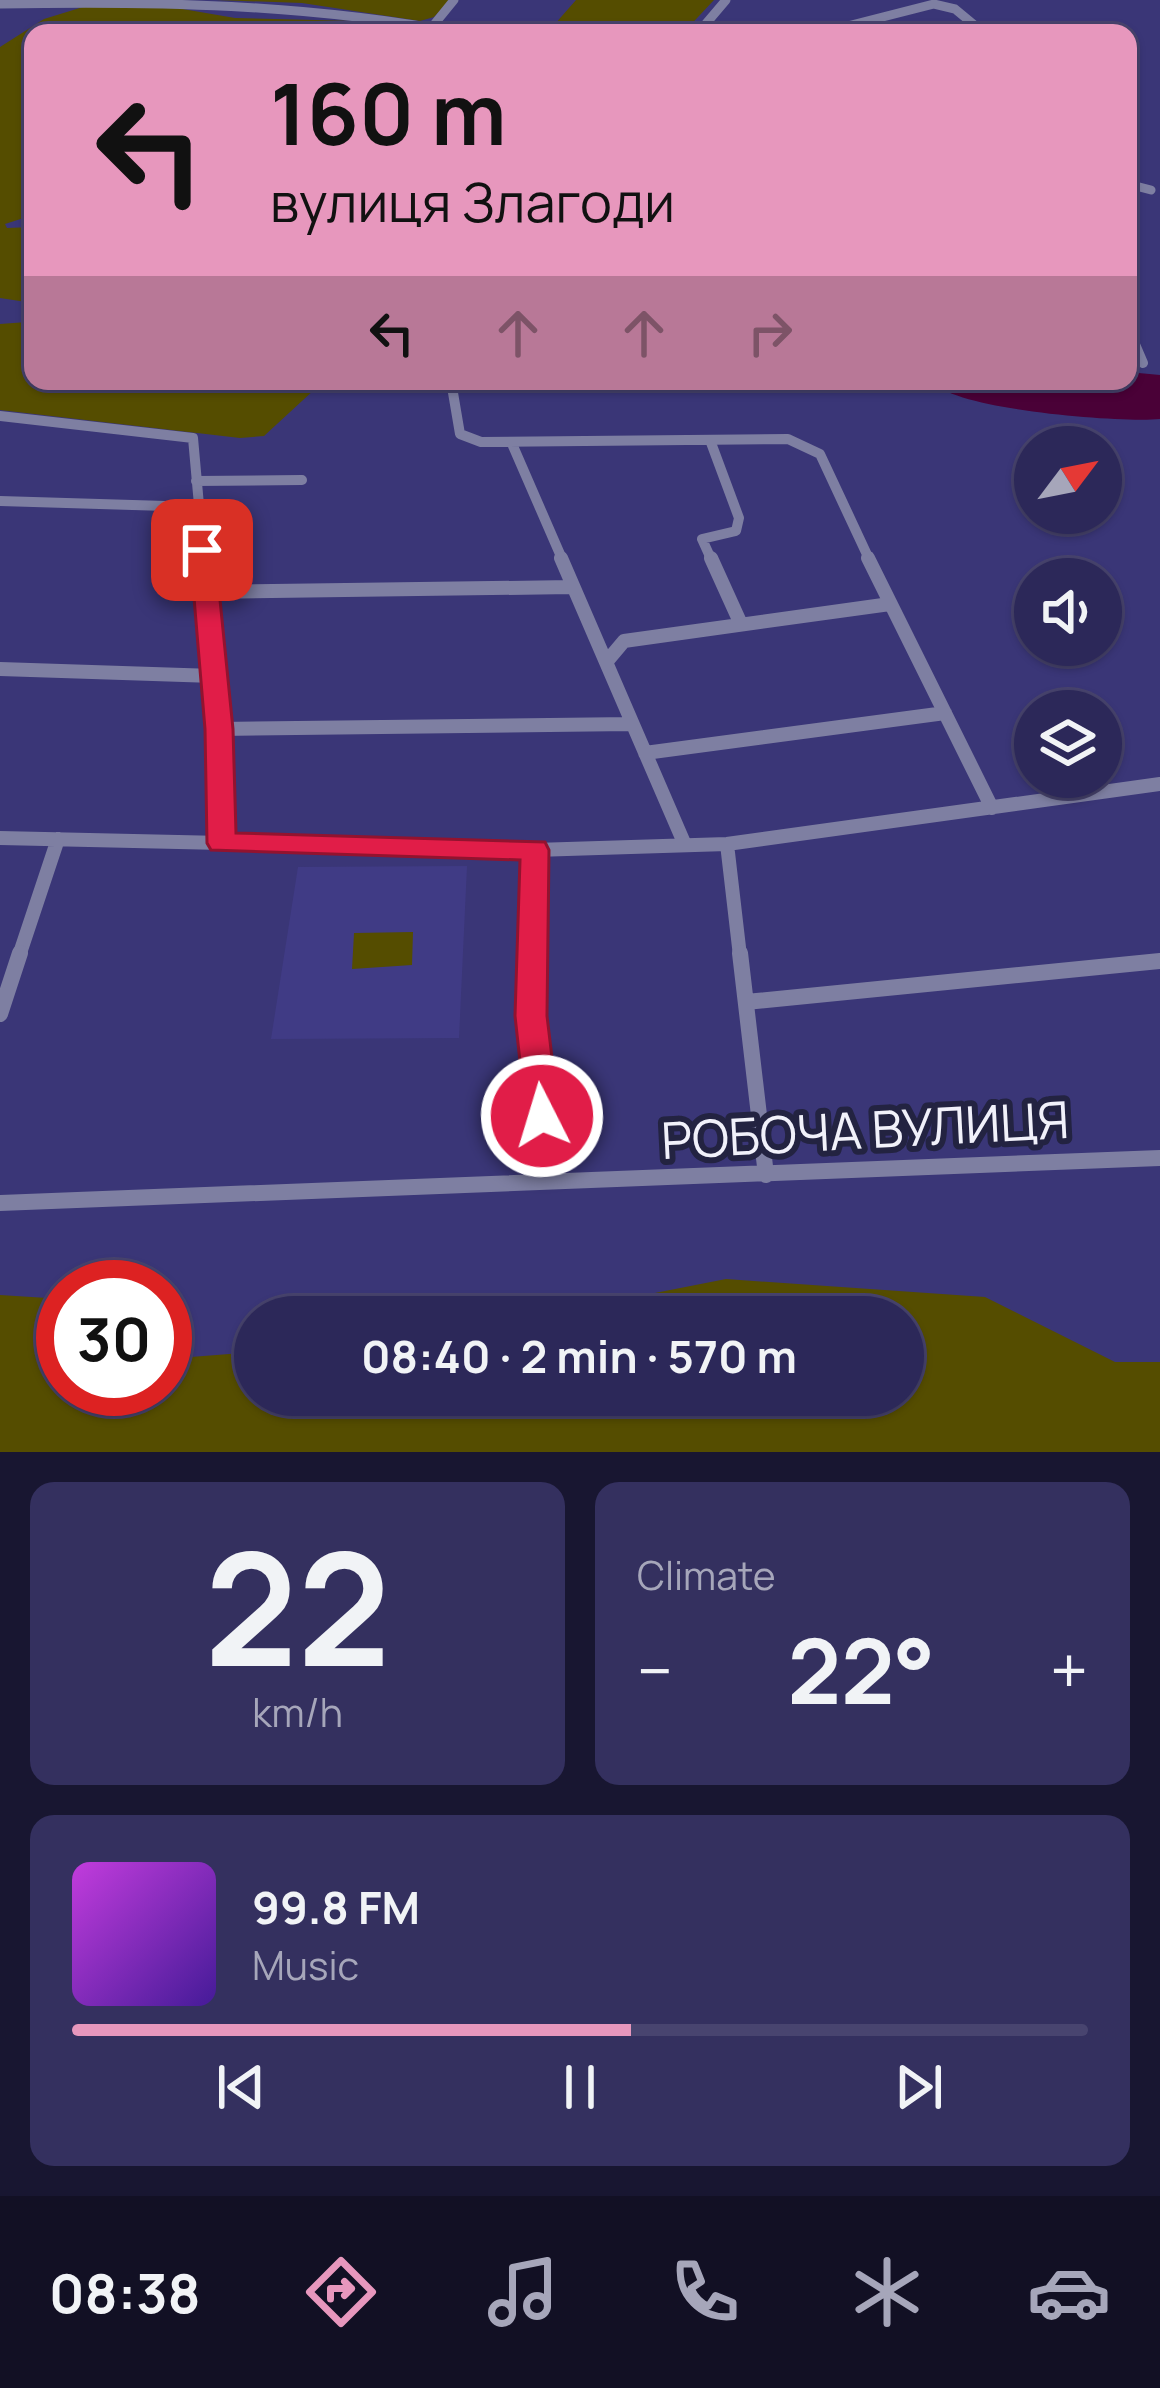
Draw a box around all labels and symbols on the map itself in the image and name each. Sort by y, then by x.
north arrow [1014,426,1122,534]
pin [151,499,253,601]
position arrow [479,1053,605,1179]
street label: РОБОЧА ВУЛИЦЯ [659,1084,1071,1174]
speed limit sign: 30 [36,1260,192,1416]

